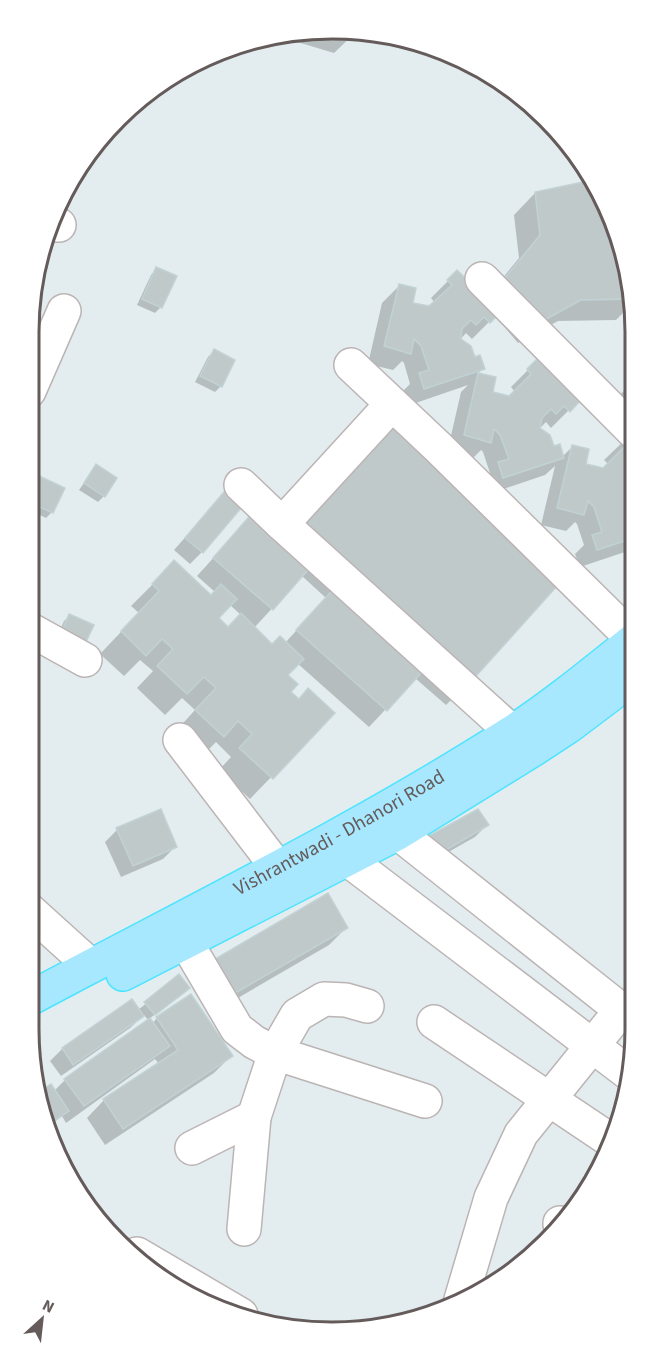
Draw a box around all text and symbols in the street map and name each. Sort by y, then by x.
street label: Vishrantwadi - Dhanori Road [229,763,450,903]
north arrow [12,1289,72,1349]
text: N [39,1294,58,1319]

